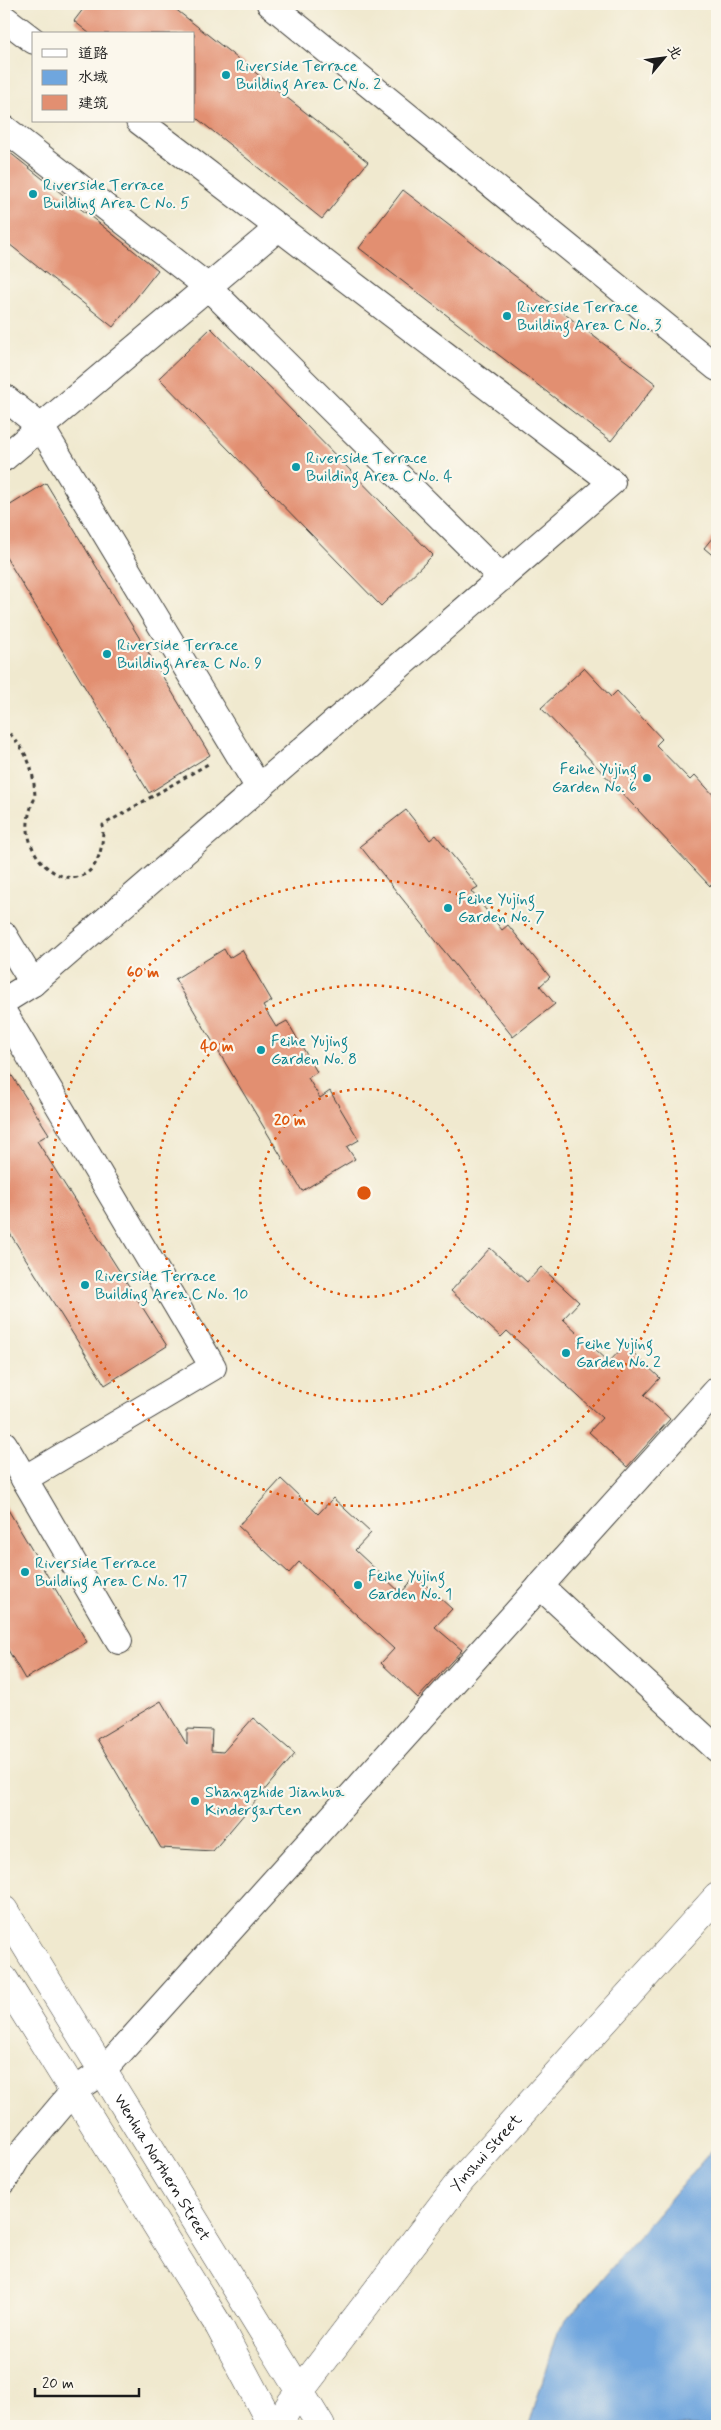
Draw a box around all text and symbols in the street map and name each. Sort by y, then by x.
legend [32,32,195,122]
north arrow [638,32,688,82]
text: 北 [663,42,686,63]
text: 道路 [78,44,108,64]
place label: Riverside Terrace Building Area C No. 2 [236,56,381,96]
text: 水域 [78,68,108,88]
marker: Riverside Terrace Building Area C No. 2 [220,69,232,81]
text: 建筑 [78,94,108,114]
place label: Riverside Terrace Building Area C No. 5 [43,175,190,215]
marker: Riverside Terrace Building Area C No. 5 [27,188,39,200]
place label: Riverside Terrace Building Area C No. 3 [517,297,661,337]
marker: Riverside Terrace Building Area C No. 3 [501,310,513,322]
place label: Riverside Terrace Building Area C No. 4 [306,448,452,488]
marker: Riverside Terrace Building Area C No. 4 [290,461,302,473]
place label: Riverside Terrace Building Area C No. 9 [117,635,262,675]
marker: Riverside Terrace Building Area C No. 9 [101,648,113,660]
place label: Feihe Yujing Garden No. 6 [552,759,637,798]
marker: Feihe Yujing Garden No. 6 [641,772,653,784]
place label: Feihe Yujing Garden No. 7 [458,889,545,928]
marker: Feihe Yujing Garden No. 7 [442,902,454,914]
text: 60 m [127,963,159,983]
place label: Feihe Yujing Garden No. 8 [271,1031,357,1070]
text: 40 m [200,1037,234,1057]
marker: Feihe Yujing Garden No. 8 [255,1044,267,1056]
text: 20 m [274,1111,306,1131]
centre of rings [355,1184,373,1202]
place label: Riverside Terrace Building Area C No. 10 [95,1266,248,1306]
marker: Riverside Terrace Building Area C No. 10 [79,1279,91,1291]
place label: Feihe Yujing Garden No. 2 [576,1334,661,1373]
marker: Feihe Yujing Garden No. 2 [560,1347,572,1359]
place label: Riverside Terrace Building Area C No. 17 [35,1553,187,1593]
marker: Riverside Terrace Building Area C No. 17 [19,1566,31,1578]
place label: Feihe Yujing Garden No. 1 [368,1566,452,1605]
marker: Feihe Yujing Garden No. 1 [352,1579,364,1591]
place label: Shangzhide Jianhua Kindergarten [205,1782,345,1822]
marker: Shangzhide Jianhua Kindergarten [189,1795,201,1807]
street label: Wenhua Northern Street [109,2090,215,2245]
street label: Yinshui Street [445,2109,527,2196]
scale bar [35,2365,139,2397]
text: 20 m [42,2374,74,2394]

